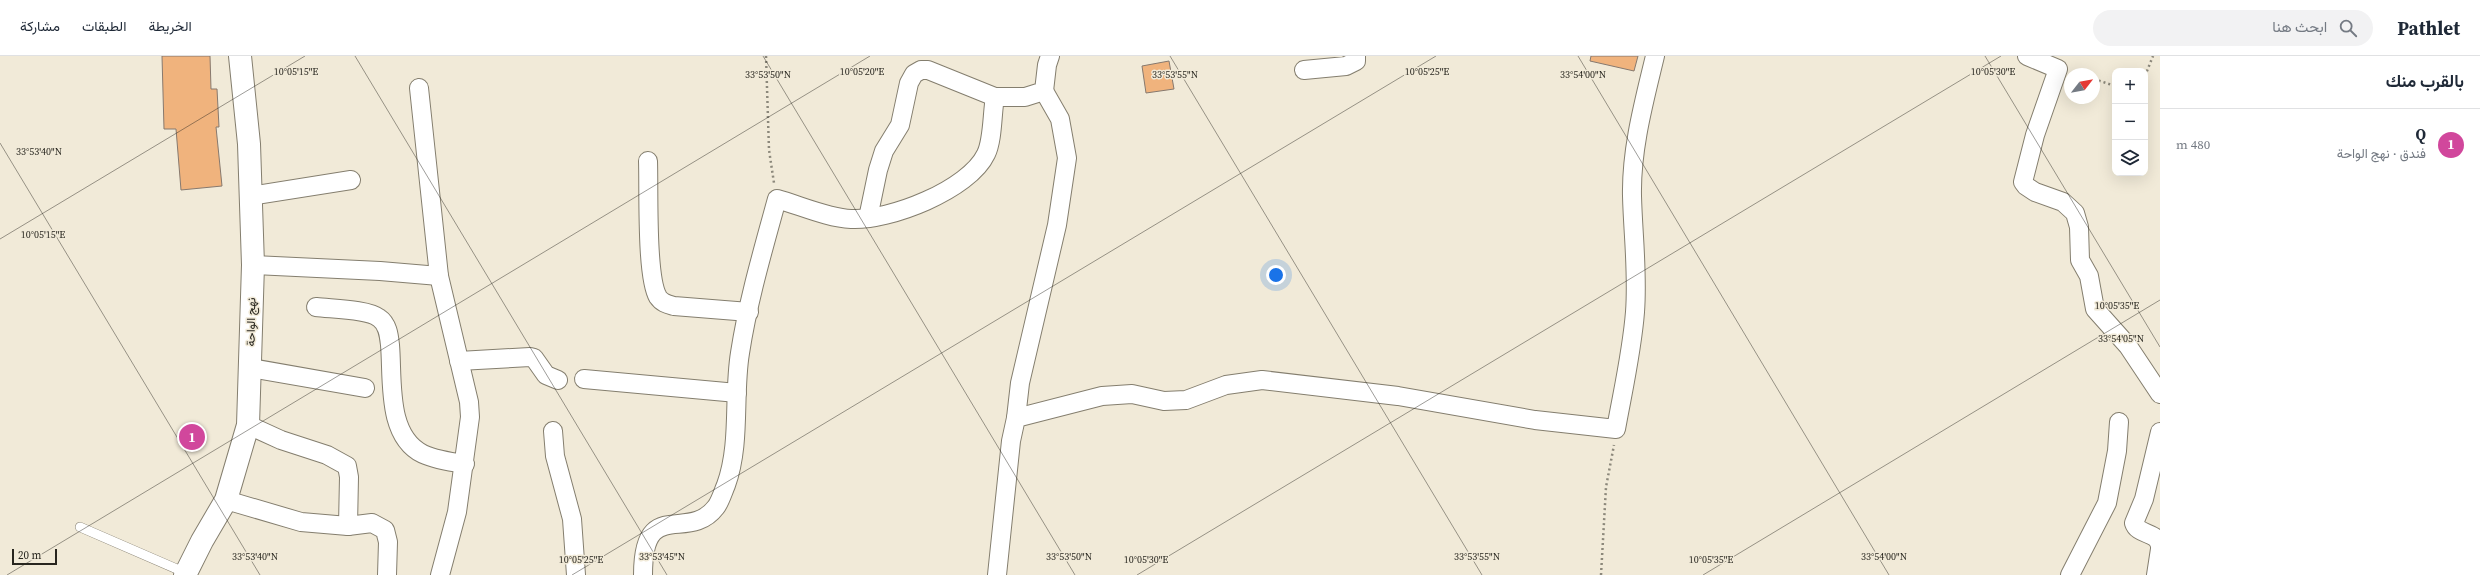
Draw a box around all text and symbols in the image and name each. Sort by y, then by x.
search box [2093,10,2373,46]
text: Pathlet [2397,15,2460,41]
text: مشاركة [20,16,60,36]
text: الطبقات [82,16,126,36]
text: الخريطة [148,16,192,36]
text: ابحث هنا [2272,16,2327,37]
icon: search [2337,17,2359,39]
text: 10°05'15"E [274,65,318,78]
text: 10°05'20"E [840,65,884,78]
text: 10°05'25"E [1405,65,1449,78]
text: 10°05'30"E [1971,65,2015,78]
text: 33°53'50"N [745,68,791,81]
text: 33°53'55"N [1152,68,1198,81]
text: 33°54'00"N [1560,68,1606,81]
north arrow [2064,68,2100,104]
map controls [2112,68,2148,176]
button: + [2112,68,2148,104]
text: بالقرب منك [2386,69,2464,93]
button: − [2112,104,2148,140]
text: Q [2415,124,2426,145]
text: 480 m [2176,136,2210,153]
text: 1 [2447,136,2455,153]
button: layers [2112,140,2148,176]
text: 33°53'40"N [16,145,62,158]
text: فندق · نهج الواحة [2337,145,2426,162]
text: 10°05'15"E [21,228,65,241]
your location [1266,265,1286,285]
street label: نهج الواحة [243,297,260,347]
text: 10°05'35"E [2095,299,2139,312]
text: 33°54'05"N [2098,332,2144,345]
pin: 1 [179,422,205,452]
scale bar [12,547,57,566]
text: 20 m [18,548,41,563]
text: 33°53'40"N [232,550,278,563]
text: 33°53'45"N [639,550,685,563]
text: 33°53'50"N [1046,550,1092,563]
text: 33°53'55"N [1454,550,1500,563]
text: 33°54'00"N [1861,550,1907,563]
text: 10°05'25"E [559,553,603,566]
text: 10°05'30"E [1124,553,1168,566]
text: 10°05'35"E [1689,553,1733,566]

